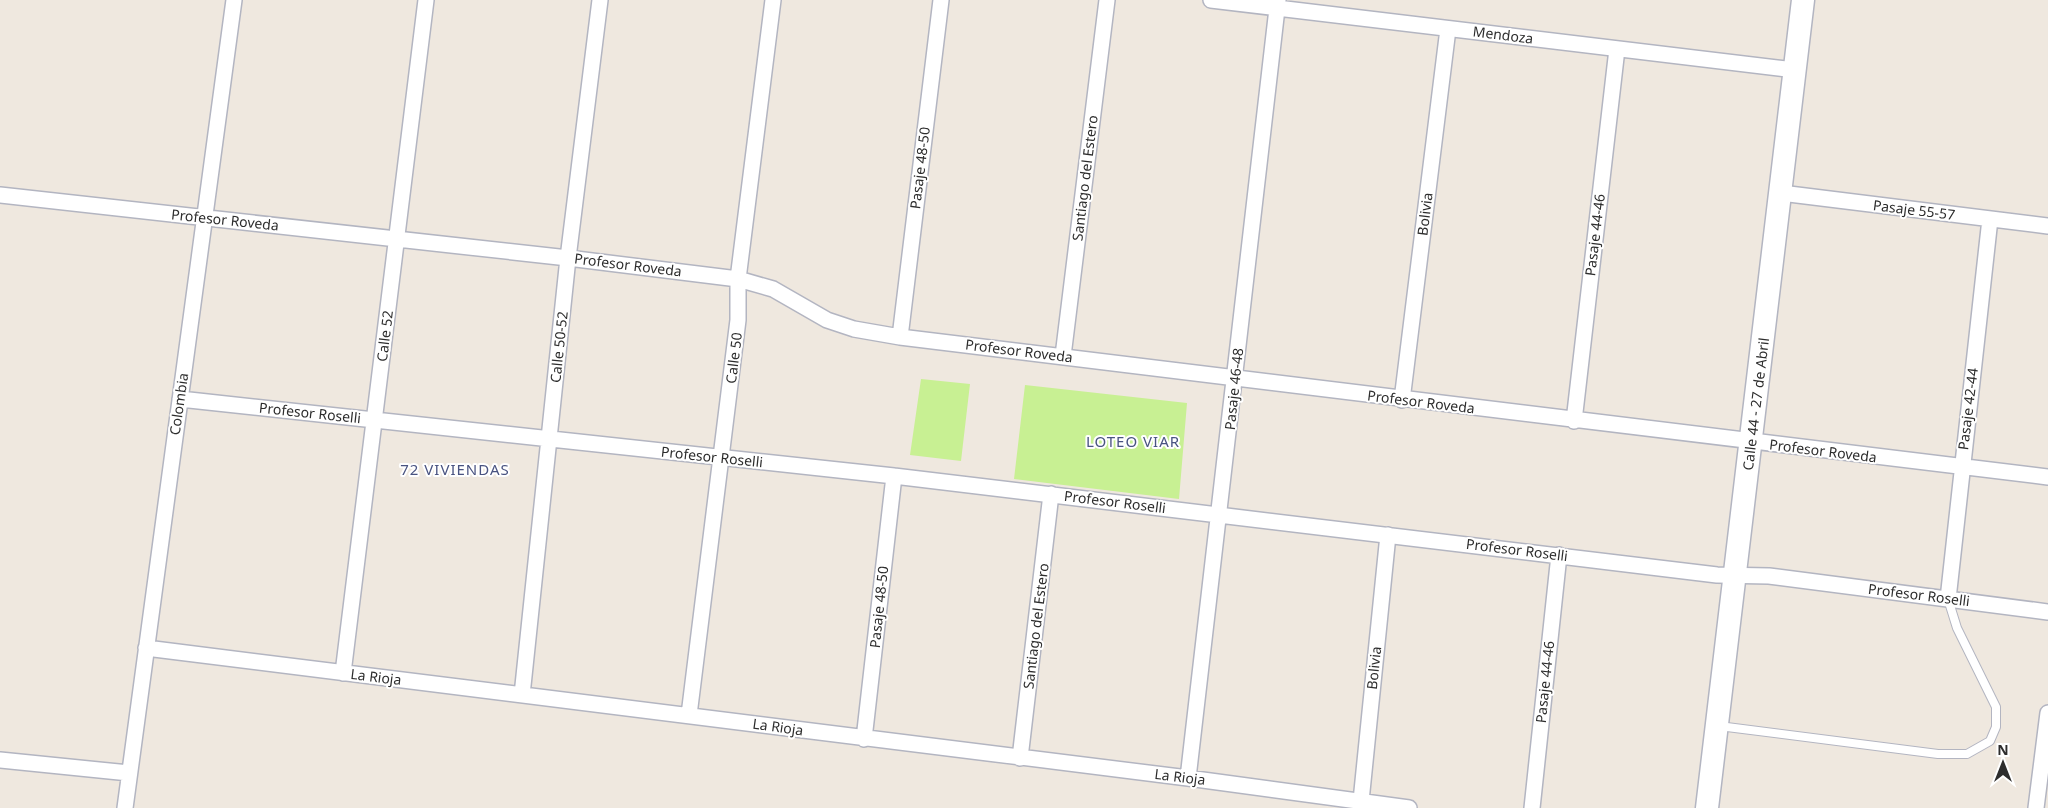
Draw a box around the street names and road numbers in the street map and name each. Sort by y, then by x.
street label: Mendoza [1472,21,1534,48]
street label: Santiago del Estero [1067,114,1102,242]
street label: Pasaje 48-50 [905,126,934,210]
street label: Bolivia [1412,191,1437,237]
street label: Pasaje 44-46 [1580,193,1609,277]
street label: Pasaje 55-57 [1872,195,1956,224]
street label: Profesor Roveda [170,204,280,235]
street label: Profesor Roveda [573,248,683,281]
street label: Calle 52 [372,309,397,363]
street label: Calle 50-52 [545,310,572,384]
street label: Calle 50 [721,331,746,385]
street label: Profesor Roveda [964,334,1074,367]
street label: Calle 44 - 27 de Abril [1738,336,1773,471]
street label: Pasaje 46-48 [1220,347,1247,431]
street label: Pasaje 42-44 [1953,367,1982,451]
street label: Colombia [165,372,192,436]
street label: Profesor Roveda [1366,385,1476,418]
street label: Profesor Roselli [258,398,362,427]
street label: Profesor Roveda [1768,434,1878,467]
street label: Profesor Roselli [660,442,764,471]
street label: Profesor Roselli [1063,486,1167,517]
street label: Profesor Roselli [1465,534,1569,565]
street label: Santiago del Estero [1018,562,1053,690]
street label: Pasaje 48-50 [865,565,892,649]
street label: Profesor Roselli [1867,579,1971,610]
street label: Pasaje 44-46 [1531,640,1558,724]
street label: Bolivia [1362,645,1385,691]
street label: La Rioja [350,664,403,689]
street label: La Rioja [751,714,805,739]
street label: La Rioja [1154,764,1207,789]

